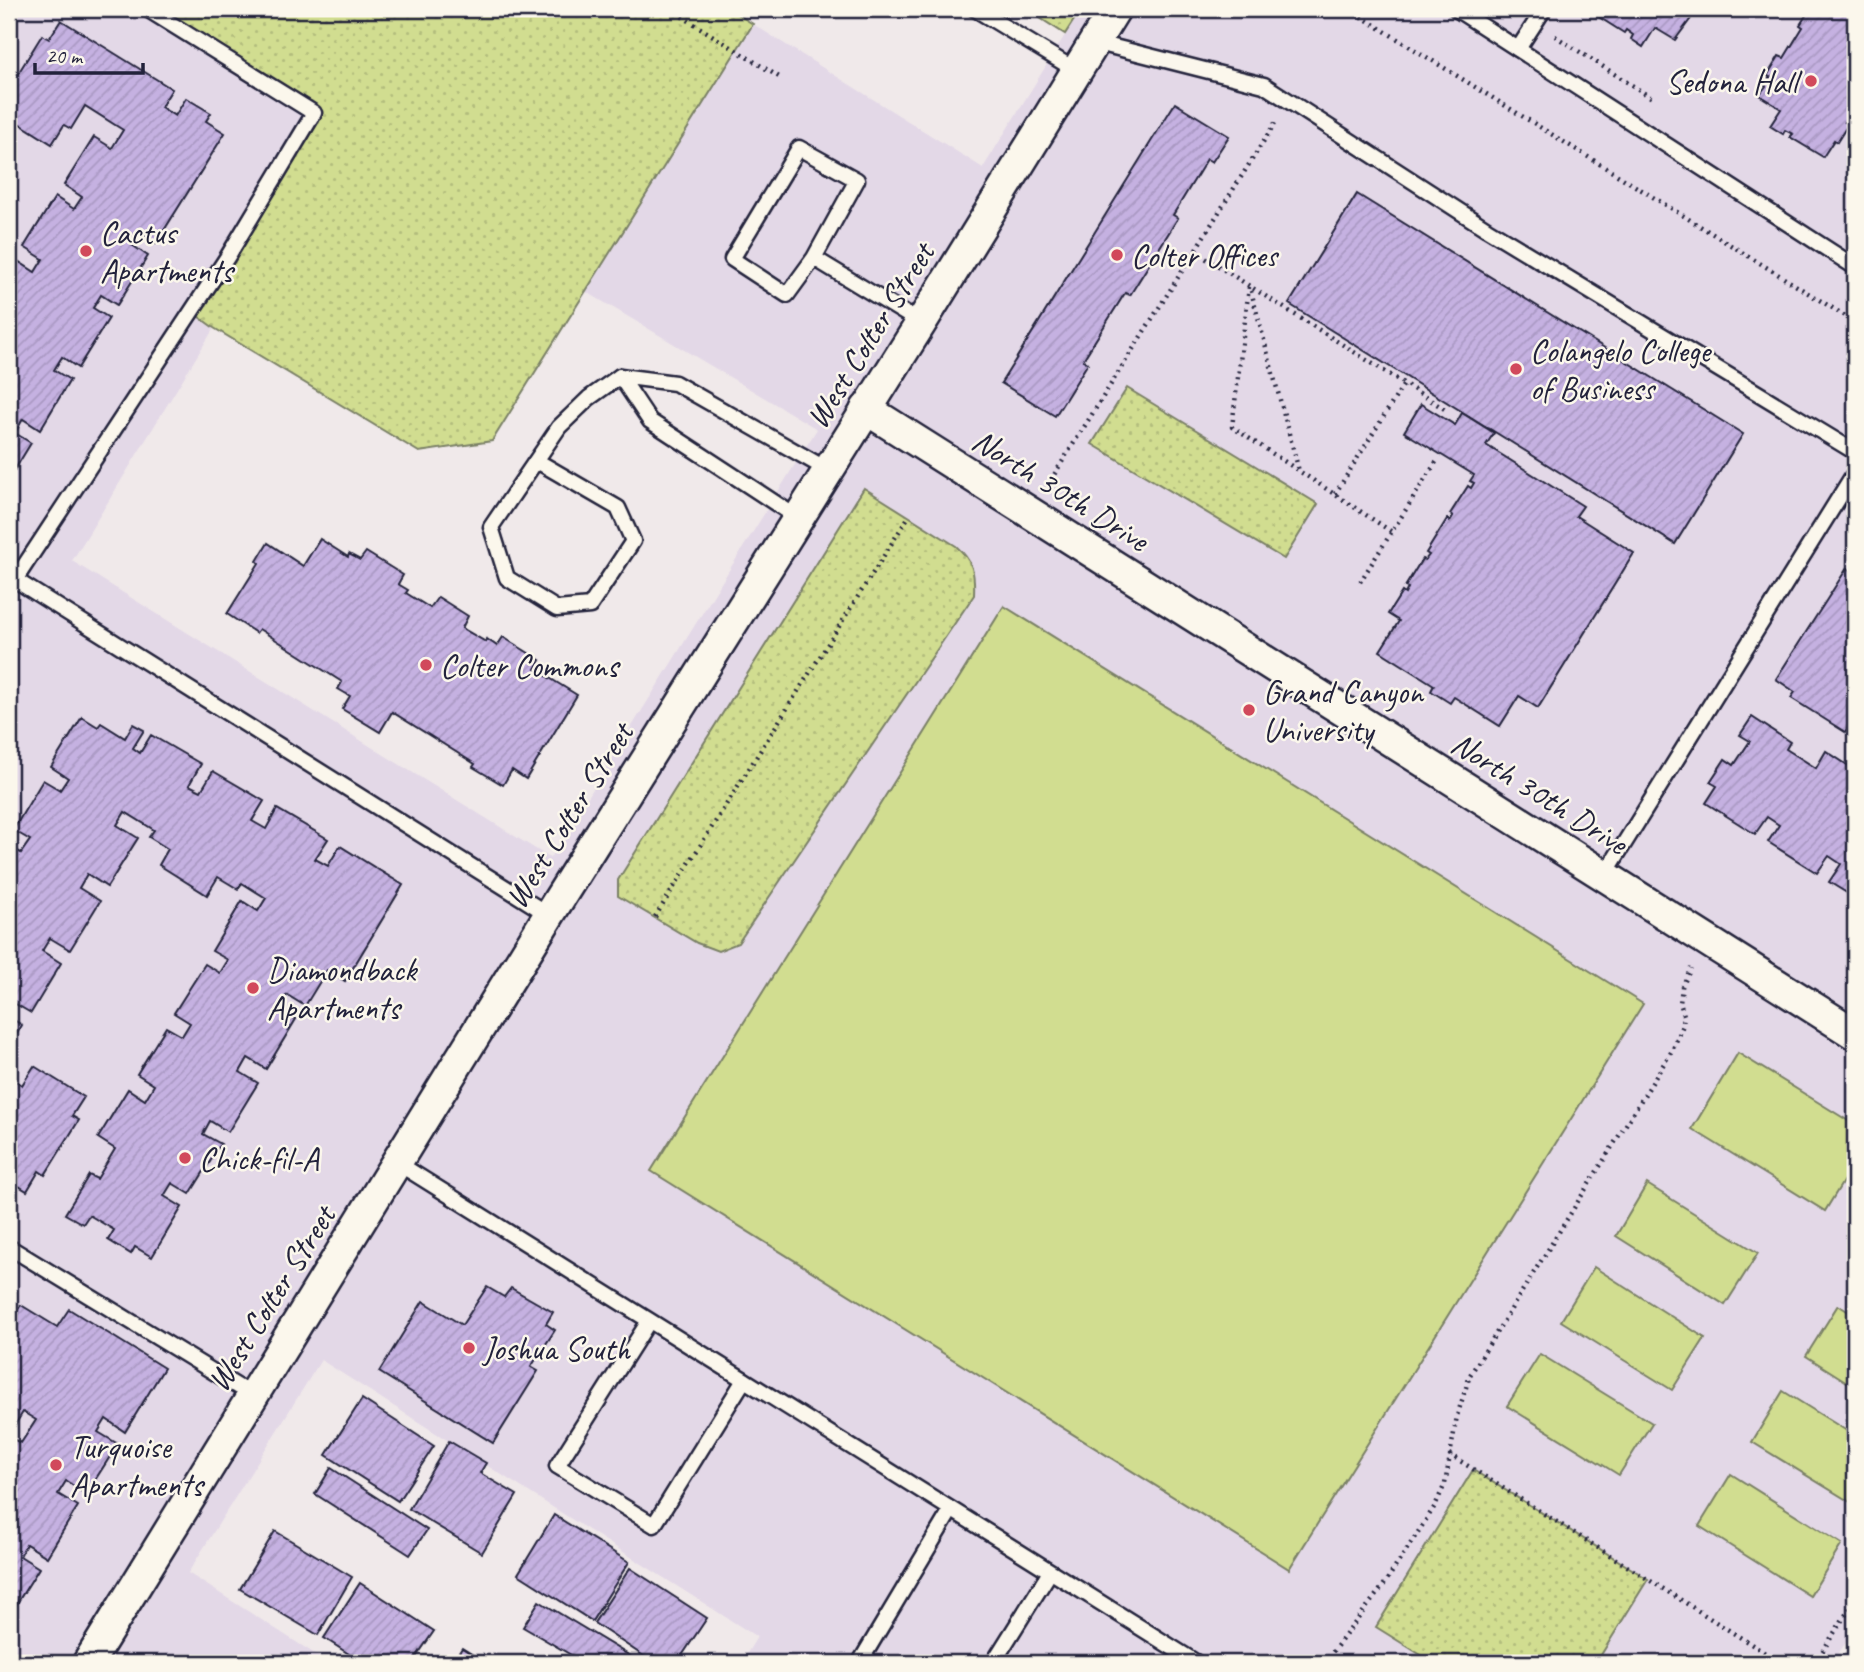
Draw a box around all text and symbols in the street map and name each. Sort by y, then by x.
scale bar [35,32,144,76]
text: 20 m [46,43,84,69]
place label: Sedona Hall [1666,61,1802,103]
marker: Sedona Hall [1803,73,1819,89]
place label: Cactus Apartments [100,212,235,292]
street label: West Colter Street [796,232,945,436]
place label: Colter Offices [1131,235,1280,277]
marker: Cactus Apartments [78,243,94,259]
marker: Colter Offices [1109,247,1125,263]
place label: Colangelo College of Business [1530,330,1712,410]
marker: Colangelo College of Business [1508,361,1524,377]
street label: North 30th Drive [965,419,1158,562]
place label: Colter Commons [440,645,621,687]
marker: Colter Commons [418,657,434,673]
place label: Grand Canyon University [1263,671,1425,751]
marker: Grand Canyon University [1241,702,1257,718]
street label: West Colter Street [495,712,644,916]
street label: North 30th Drive [1444,722,1637,865]
place label: Diamondback Apartments [267,949,418,1029]
marker: Diamondback Apartments [245,980,261,996]
place label: Chick-fil-A [199,1138,320,1180]
marker: Chick-fil-A [177,1150,193,1166]
street label: West Colter Street [197,1195,346,1399]
place label: Joshua South [481,1328,632,1370]
marker: Joshua South [461,1340,477,1356]
place label: Turquoise Apartments [70,1426,205,1506]
marker: Turquoise Apartments [48,1457,64,1473]

